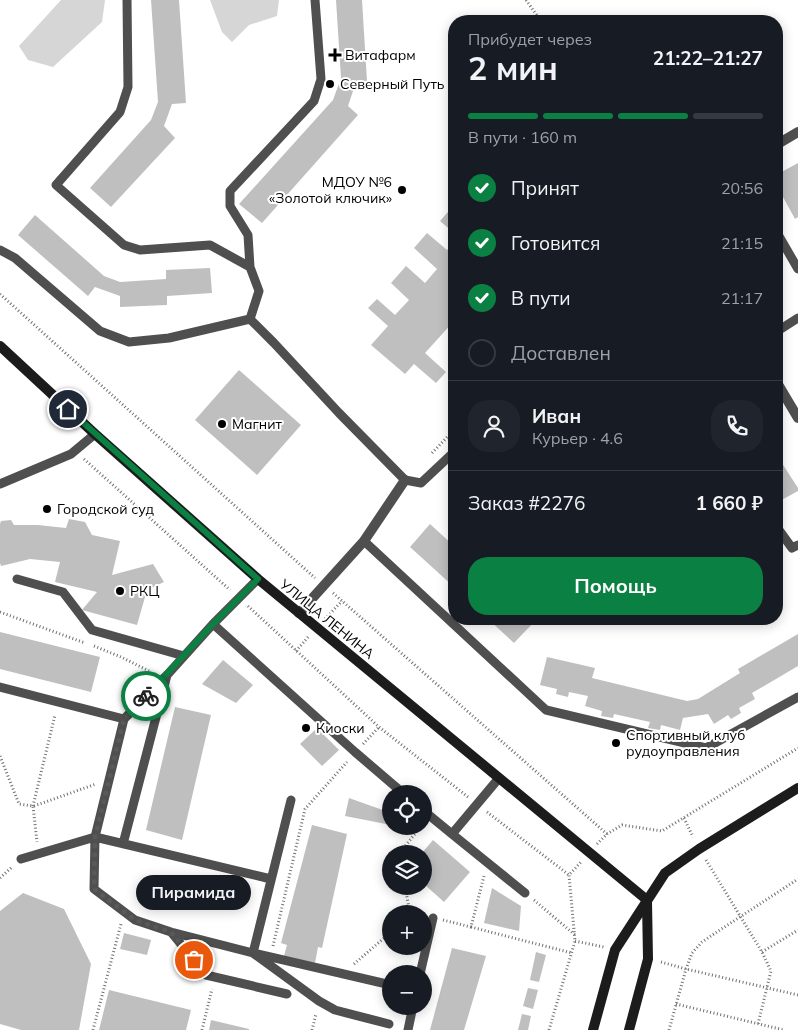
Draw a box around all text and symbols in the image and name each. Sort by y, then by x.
text: Прибудет через [468,29,592,49]
place label: Витафарм [345,46,416,64]
text: 21:22–21:27 [653,46,763,70]
text: 2 мин [468,48,558,88]
marker: Витафарм [329,49,341,61]
place label: Северный Путь [340,75,445,93]
marker: Северный Путь [324,78,336,90]
text: В пути · 160 m [468,127,577,147]
place label: МДОУ №6 «Золотой ключик» [269,173,392,207]
icon: check [468,174,496,202]
text: Принят [511,176,579,200]
text: 20:56 [721,178,763,198]
marker: МДОУ №6 «Золотой ключик» [396,184,408,196]
icon: check [468,229,496,257]
text: Готовится [511,231,601,255]
text: 21:15 [721,233,763,253]
icon: check [468,284,496,312]
text: В пути [511,286,570,310]
text: 21:17 [721,288,763,308]
text: Доставлен [511,341,611,365]
pin [47,388,89,430]
icon: home [54,395,82,423]
button: person [468,400,520,452]
button: phone [711,400,763,452]
text: Иван [532,404,581,428]
place label: Магнит [232,415,282,433]
marker: Магнит [216,418,228,430]
text: Курьер · 4.6 [532,428,623,448]
text: Заказ #2276 [468,491,585,515]
text: 1 660 ₽ [696,491,763,515]
place label: Городской суд [57,500,155,518]
marker: Городской суд [41,503,53,515]
button: Помощь [468,557,763,615]
street label: УЛИЦА ЛЕНИНА [275,575,379,663]
place label: РКЦ [130,582,160,600]
marker: РКЦ [114,585,126,597]
courier [121,671,171,721]
icon: bike [132,682,160,710]
place label: Киоски [316,719,365,737]
marker: Киоски [300,722,312,734]
place label: Спортивный клуб рудоуправления [626,726,745,760]
marker: Спортивный клуб рудоуправления [610,737,622,749]
map controls [382,785,432,1015]
button: locate [382,785,432,835]
button: layers [382,845,432,895]
callout: Пирамида [136,875,252,910]
text: Пирамида [152,882,235,902]
button: + [382,905,432,955]
pin [173,939,215,981]
icon: bag [180,946,208,974]
button: − [382,965,432,1015]

